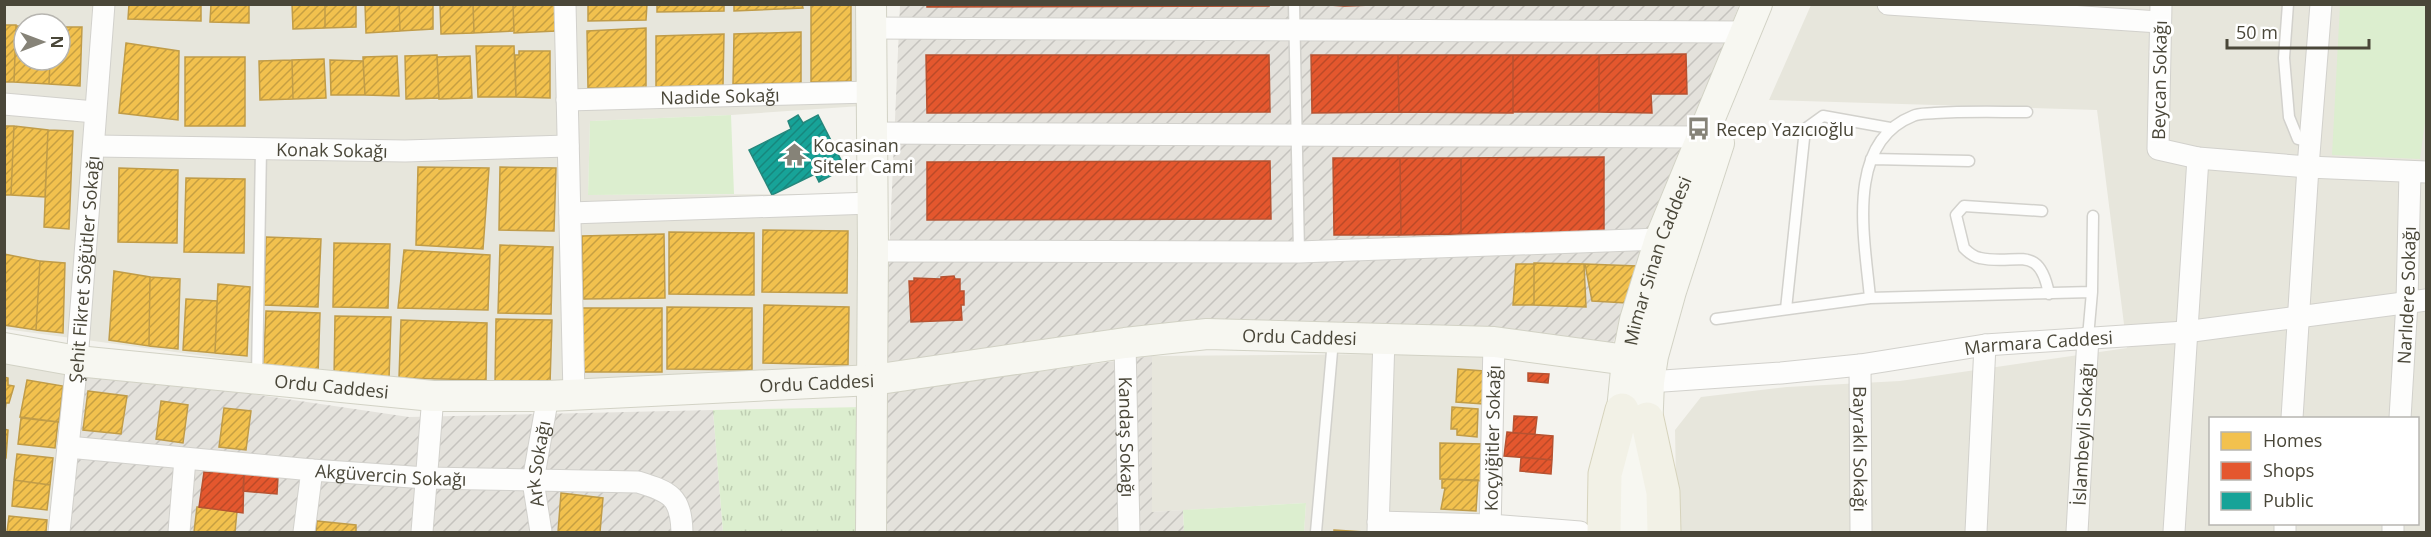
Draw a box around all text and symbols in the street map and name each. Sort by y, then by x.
north arrow [12,12,72,72]
scale bar [2227,12,2370,50]
street label: Beycan Sokağı [2146,20,2172,140]
text: 50 m [2236,20,2278,44]
text: N [46,35,68,49]
street label: Nadide Sokağı [660,82,780,110]
bus stop icon: Recep Yazıcıoğlu [1685,116,1711,142]
place label: Recep Yazıcıoğlu [1716,117,1854,141]
place label: Kocasinan Siteler Cami [813,133,913,178]
street label: Konak Sokağı [276,137,388,163]
temple icon: Kocasinan Siteler Cami [782,142,808,168]
street label: Şehit Fikret Söğütler Sokağı [63,155,104,384]
street label: Mimar Sinan Caddesi [1618,173,1697,348]
street label: Narlıdere Sokağı [2391,226,2421,365]
street label: Ordu Caddesi [1242,323,1357,350]
street label: Marmara Caddesi [1963,325,2114,360]
street label: İslambeyli Sokağı [2067,362,2099,506]
street label: Koçyiğitler Sokağı [1478,365,1506,511]
street label: Ordu Caddesi [273,368,390,404]
street label: Ordu Caddesi [759,368,875,398]
street label: Kandaş Sokağı [1114,376,1140,498]
street label: Bayraklı Sokağı [1848,386,1873,512]
legend [2209,417,2419,525]
street label: Ark Sokağı [521,419,555,509]
text: Homes [2263,428,2322,452]
street label: Akgüvercin Sokağı [314,458,467,491]
text: Shops [2263,458,2314,482]
text: Public [2263,488,2314,512]

